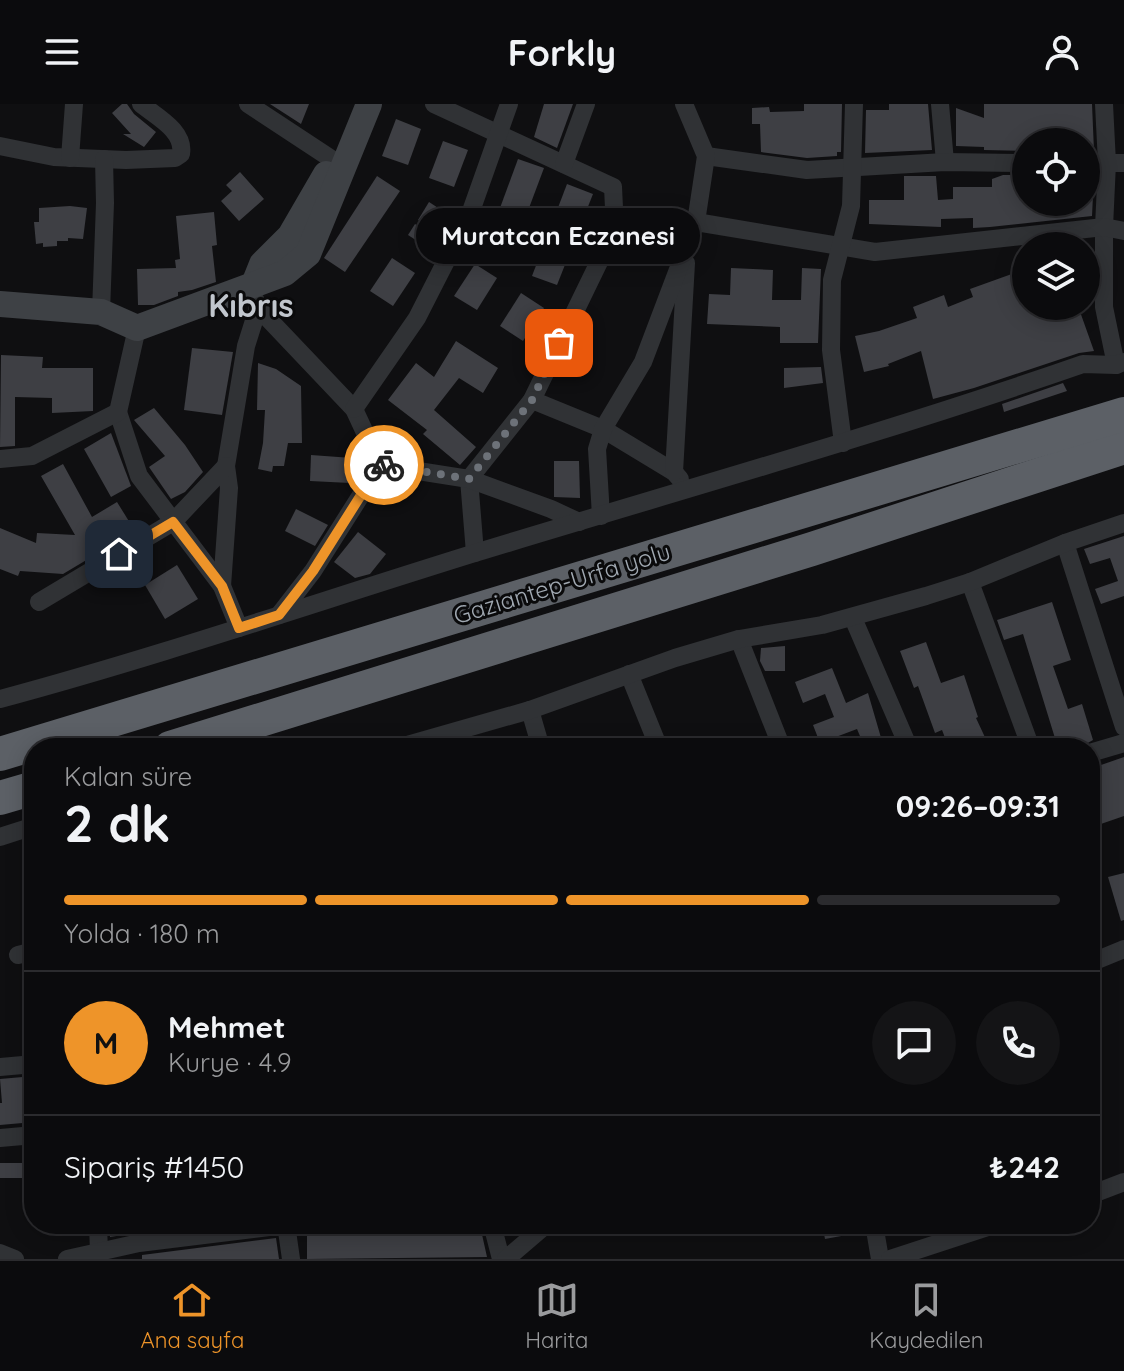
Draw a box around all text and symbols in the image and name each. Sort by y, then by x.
icon: menu [40,30,84,74]
text: Forkly [508,30,616,75]
icon: person [1040,30,1084,74]
map controls [1012,128,1100,320]
button: locate [1012,128,1100,216]
callout: Muratcan Eczanesi [417,207,701,263]
text: Muratcan Eczanesi [441,219,675,252]
button: layers [1012,232,1100,320]
district label: Kıbrıs [208,285,294,325]
pin [525,309,593,377]
icon: bag [537,321,581,365]
courier [344,425,424,505]
icon: bike [362,443,406,487]
pin [85,520,153,588]
icon: home [97,532,141,576]
street label: Gaziantep-Urfa yolu [450,536,674,630]
text: Kalan süre [64,760,192,793]
text: 09:26–09:31 [896,787,1060,825]
text: 2 dk [64,790,170,855]
text: Yolda · 180 m [64,917,220,950]
button: chat [872,1001,956,1085]
button: phone [976,1001,1060,1085]
text: Mehmet [168,1008,285,1046]
text: M [94,1024,118,1062]
text: Kurye · 4.9 [168,1046,292,1079]
text: Sipariş #1450 [64,1148,244,1186]
text: ₺242 [989,1148,1060,1186]
tab: Ana sayfa [140,1278,244,1354]
tab: Harita [525,1278,588,1354]
tab: Kaydedilen [869,1278,984,1354]

